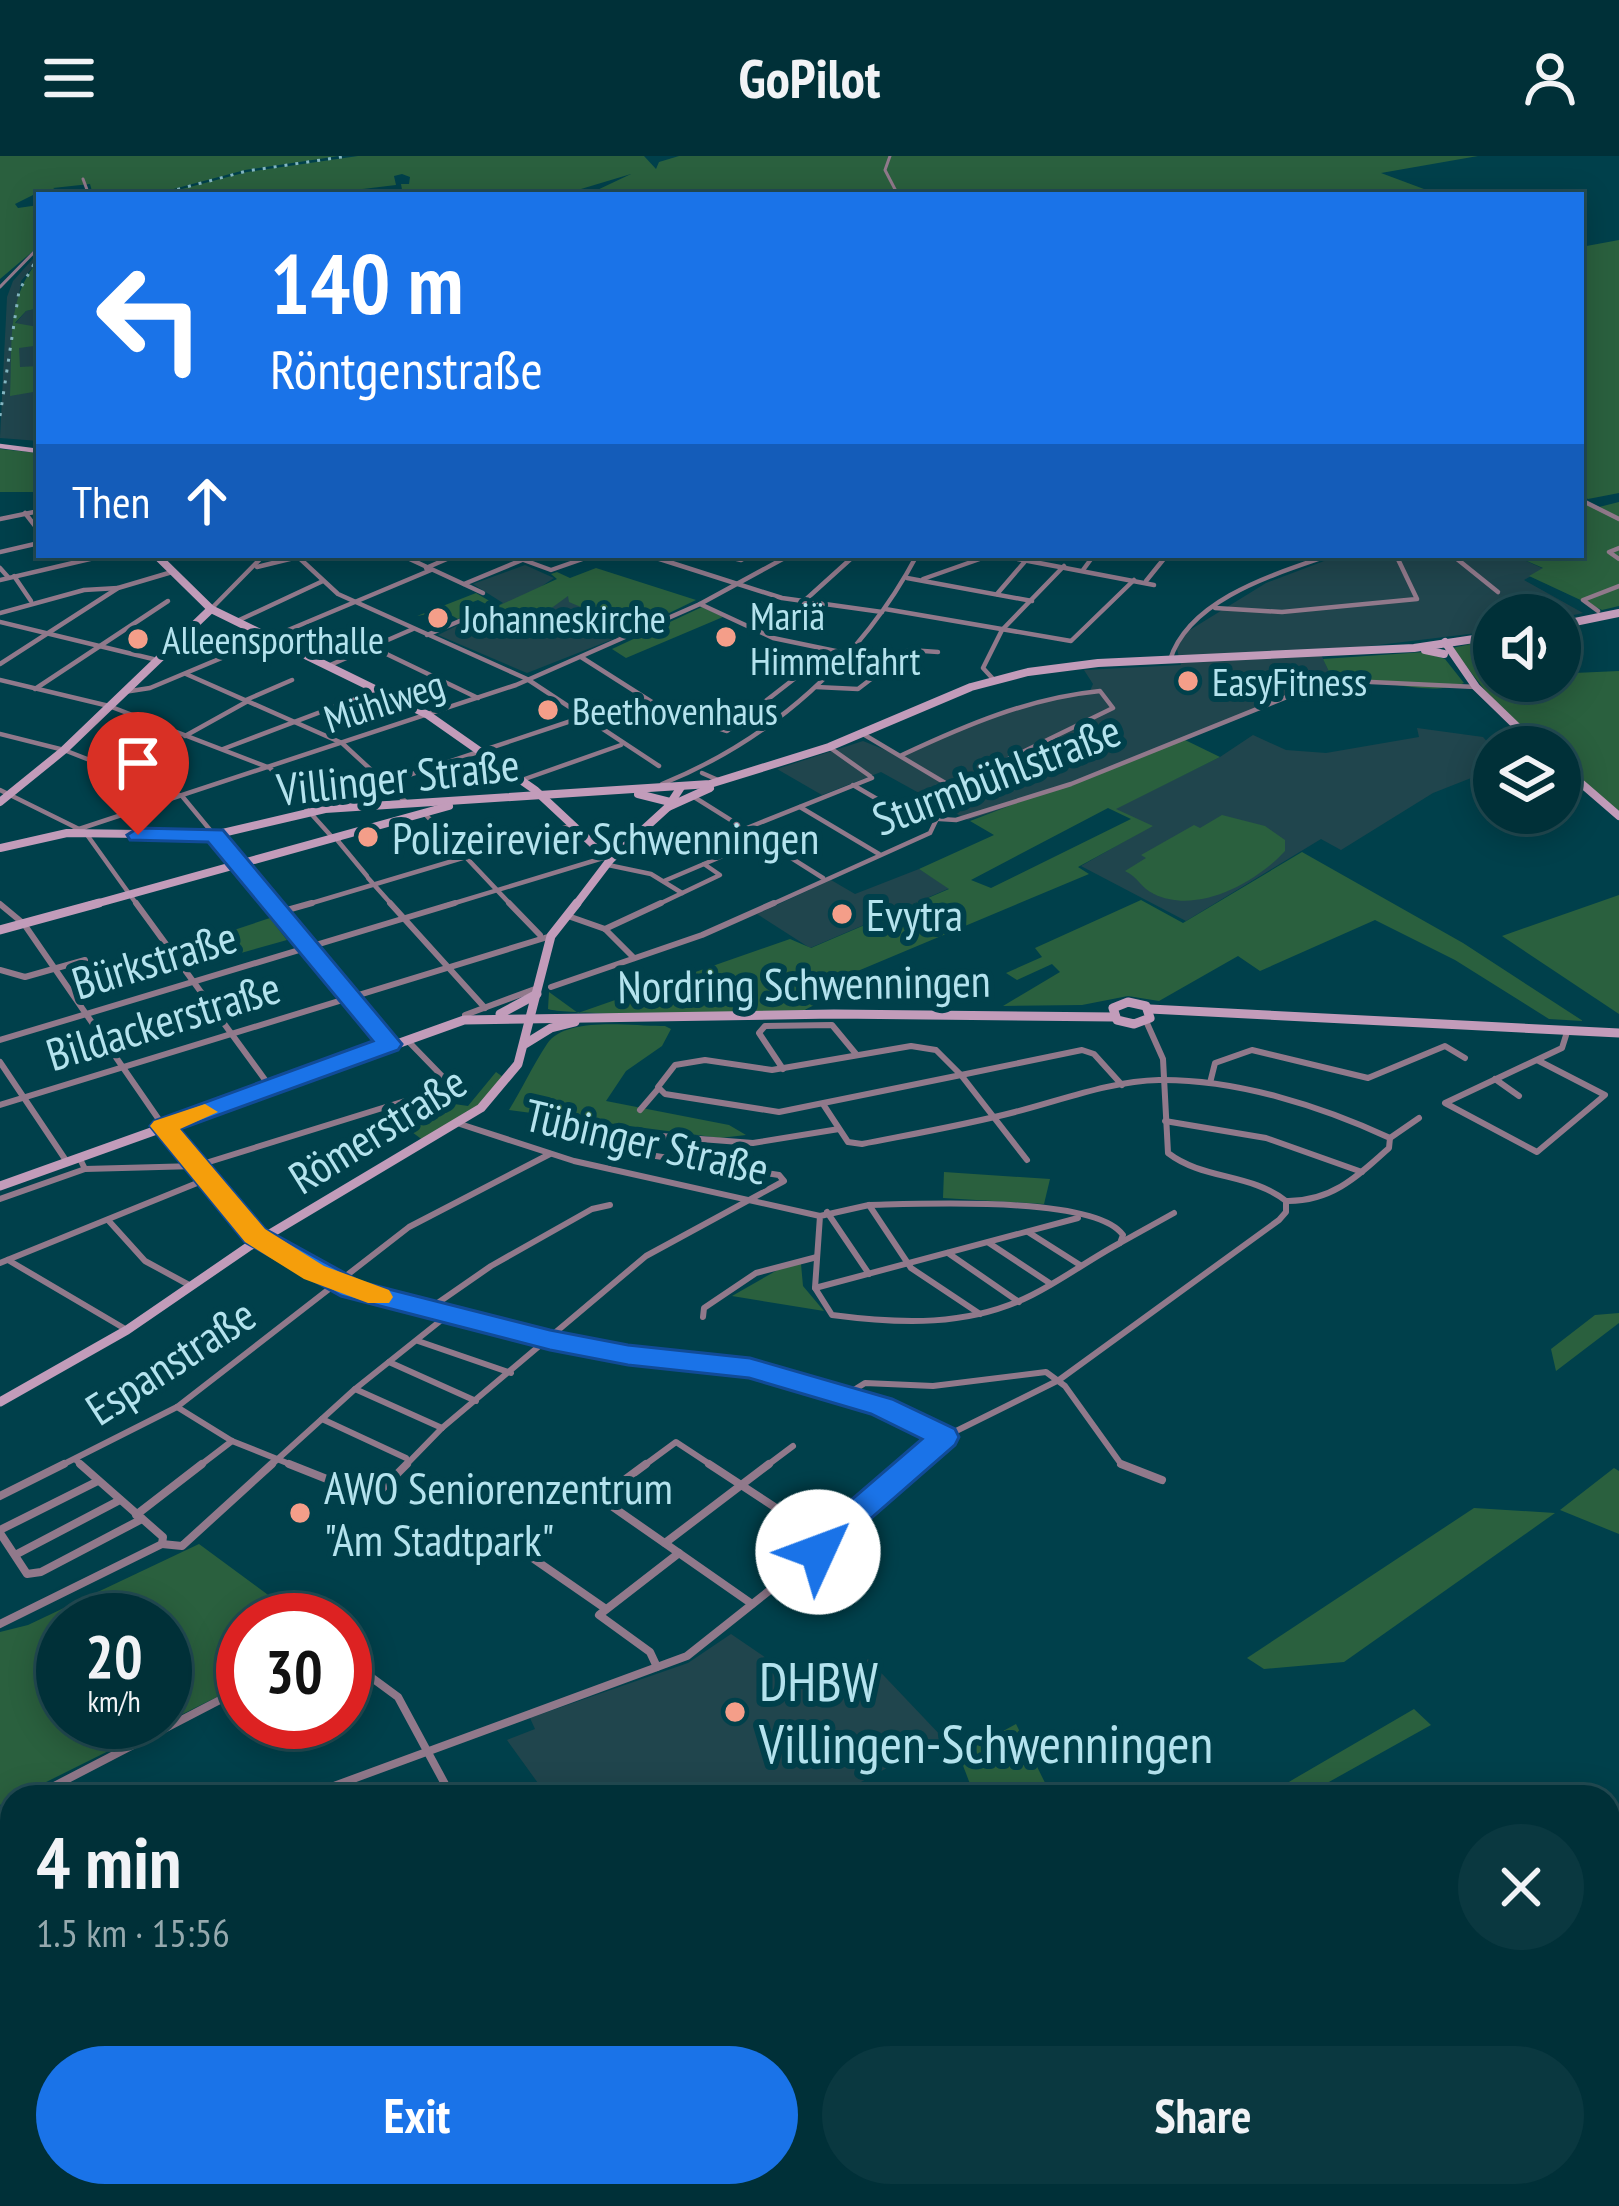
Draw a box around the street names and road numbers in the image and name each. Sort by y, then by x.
street label: Mühlweg [317,658,451,744]
street label: Sturmbühlstraße [864,700,1128,848]
street label: Villinger Straße [273,734,522,818]
street label: Bürkstraße [65,907,243,1011]
street label: Nordring Schwenningen [617,951,991,1015]
street label: Bildackerstraße [39,957,287,1083]
street label: Römerstraße [278,1052,476,1206]
street label: Tübinger Straße [519,1085,775,1197]
street label: Espanstraße [74,1285,266,1437]

